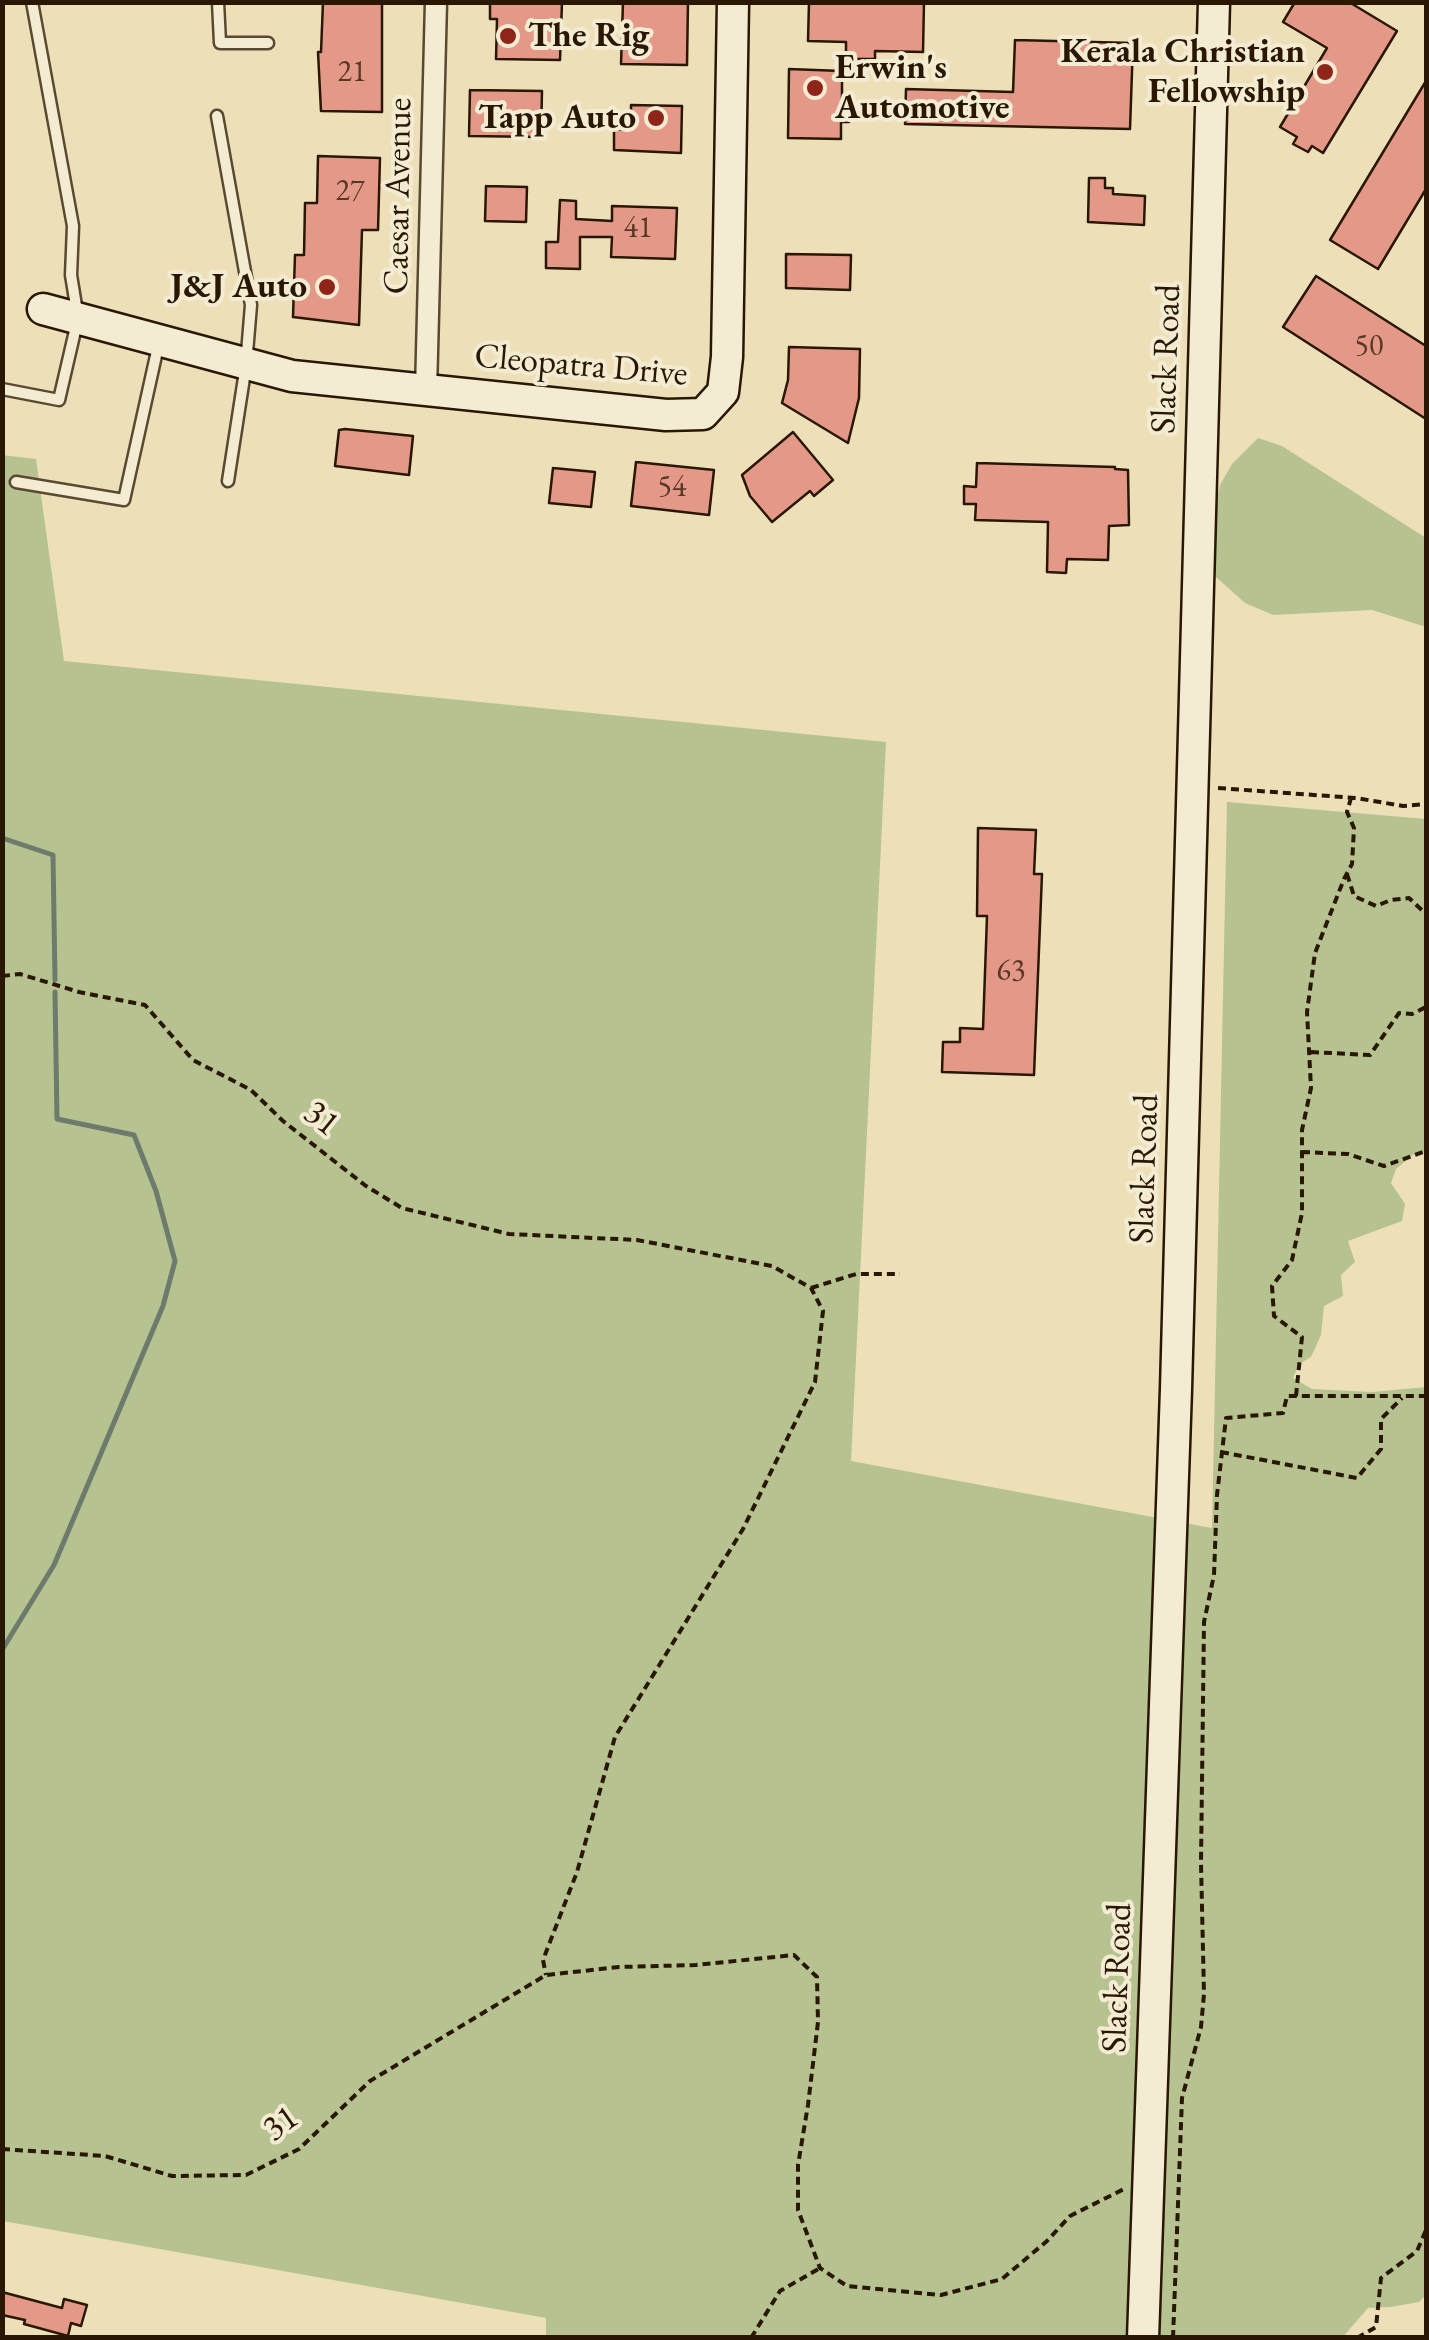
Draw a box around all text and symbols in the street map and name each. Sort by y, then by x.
place label: The Rig [528,15,649,57]
marker: The Rig [497,25,519,47]
place label: Kerala Christian Fellowship [1061,31,1305,113]
place label: Erwin's Automotive [835,47,1010,129]
house number: 21 [338,55,366,91]
marker: Kerala Christian Fellowship [1314,61,1336,83]
marker: Erwin's Automotive [804,77,826,99]
street label: Caesar Avenue [376,97,422,295]
place label: Tapp Auto [478,97,636,139]
marker: Tapp Auto [645,107,667,129]
house number: 27 [336,174,364,210]
house number: 41 [624,211,652,247]
place label: J&J Auto [170,266,307,308]
marker: J&J Auto [316,276,338,298]
street label: Slack Road [1143,284,1191,434]
house number: 50 [1355,329,1383,365]
street label: Cleopatra Drive [473,336,689,396]
house number: 54 [658,470,686,506]
house number: 63 [997,954,1025,990]
street label: 31 [295,1092,347,1146]
street label: Slack Road [1121,1094,1169,1244]
street label: Slack Road [1094,1903,1142,2053]
street label: 31 [255,2097,307,2151]

